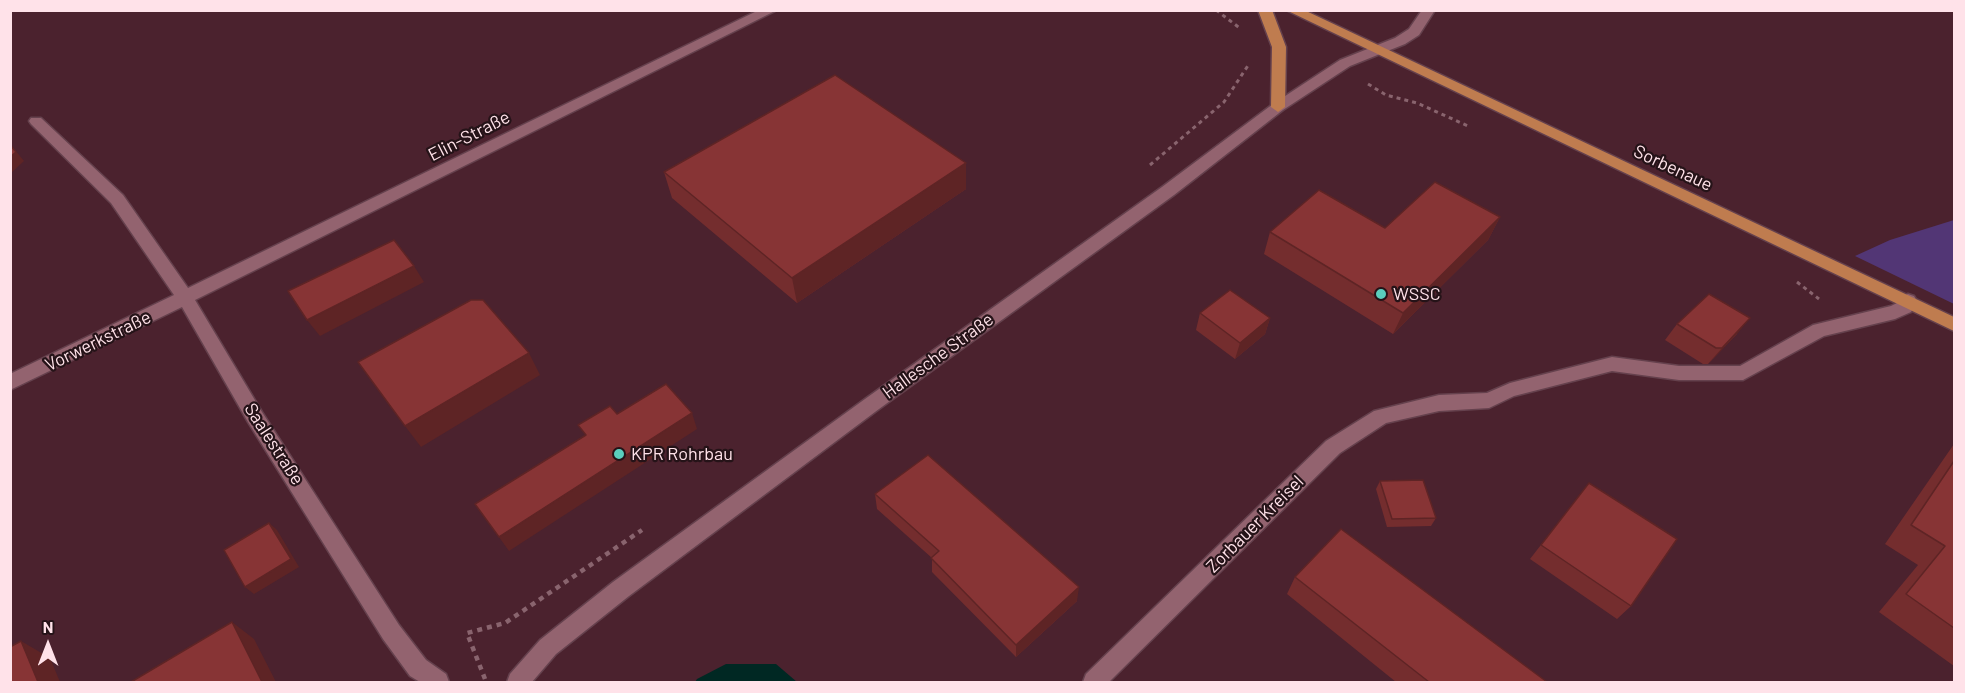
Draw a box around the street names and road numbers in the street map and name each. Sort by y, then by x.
street label: Elin-Straße [425,106,513,166]
street label: Sorbenaue [1630,140,1716,196]
street label: Vorwerkstraße [42,306,154,376]
street label: Hallesche Straße [878,309,998,403]
street label: Saalestraße [240,399,308,489]
street label: Zorbauer Kreisel [1202,471,1308,577]

